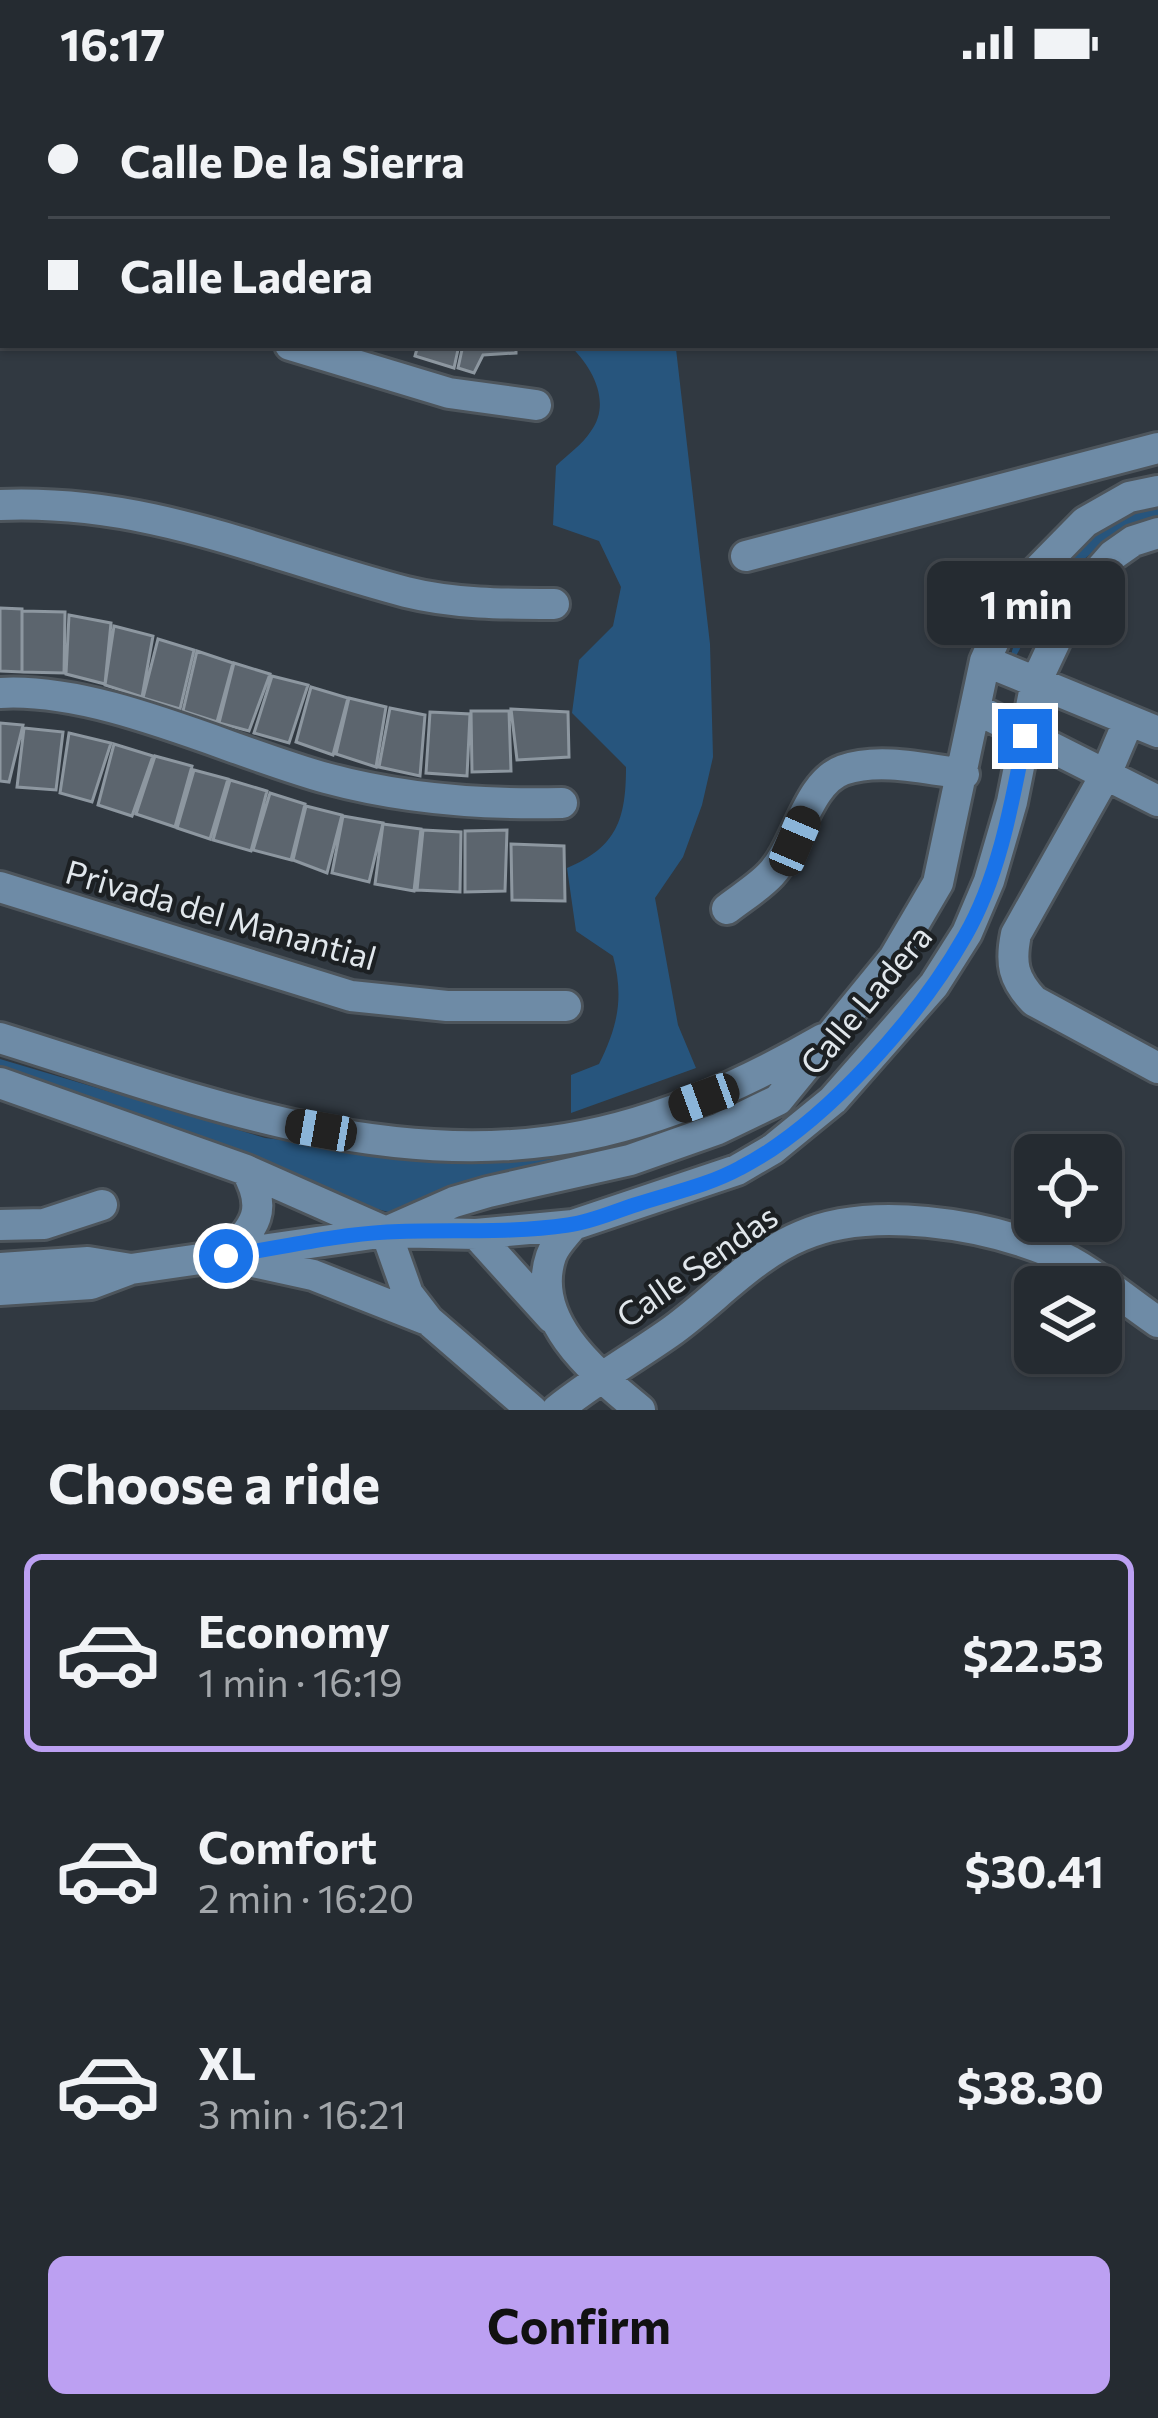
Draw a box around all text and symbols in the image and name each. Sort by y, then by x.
text: 16:17 [60,15,165,70]
text: Calle De la Sierra [120,132,465,187]
text: Calle Ladera [120,247,373,302]
callout: 1 min [926,562,1124,646]
text: 1 min [980,579,1072,627]
route end [998,709,1052,763]
car [764,801,826,881]
street label: Privada del Manantial [61,850,381,978]
street label: Calle Ladera [790,916,939,1082]
car [664,1069,744,1127]
car [282,1106,360,1154]
map controls [1014,1134,1122,1374]
button: locate [1014,1134,1122,1242]
street label: Calle Sendas [608,1194,785,1335]
route start [199,1229,253,1283]
button: layers [1014,1266,1122,1374]
text: Choose a ride [48,1449,380,1515]
icon: car [54,1599,162,1707]
text: Economy [198,1602,390,1657]
text: $22.53 [963,1626,1104,1681]
text: 1 min · 16:19 [198,1657,403,1705]
icon: car [54,1815,162,1923]
text: Comfort [198,1818,377,1873]
text: $30.41 [964,1842,1104,1897]
text: 2 min · 16:20 [198,1873,414,1921]
icon: car [54,2031,162,2139]
text: XL [198,2034,256,2089]
text: $38.30 [957,2058,1104,2113]
text: 3 min · 16:21 [198,2089,406,2137]
button: Confirm [48,2256,1110,2394]

